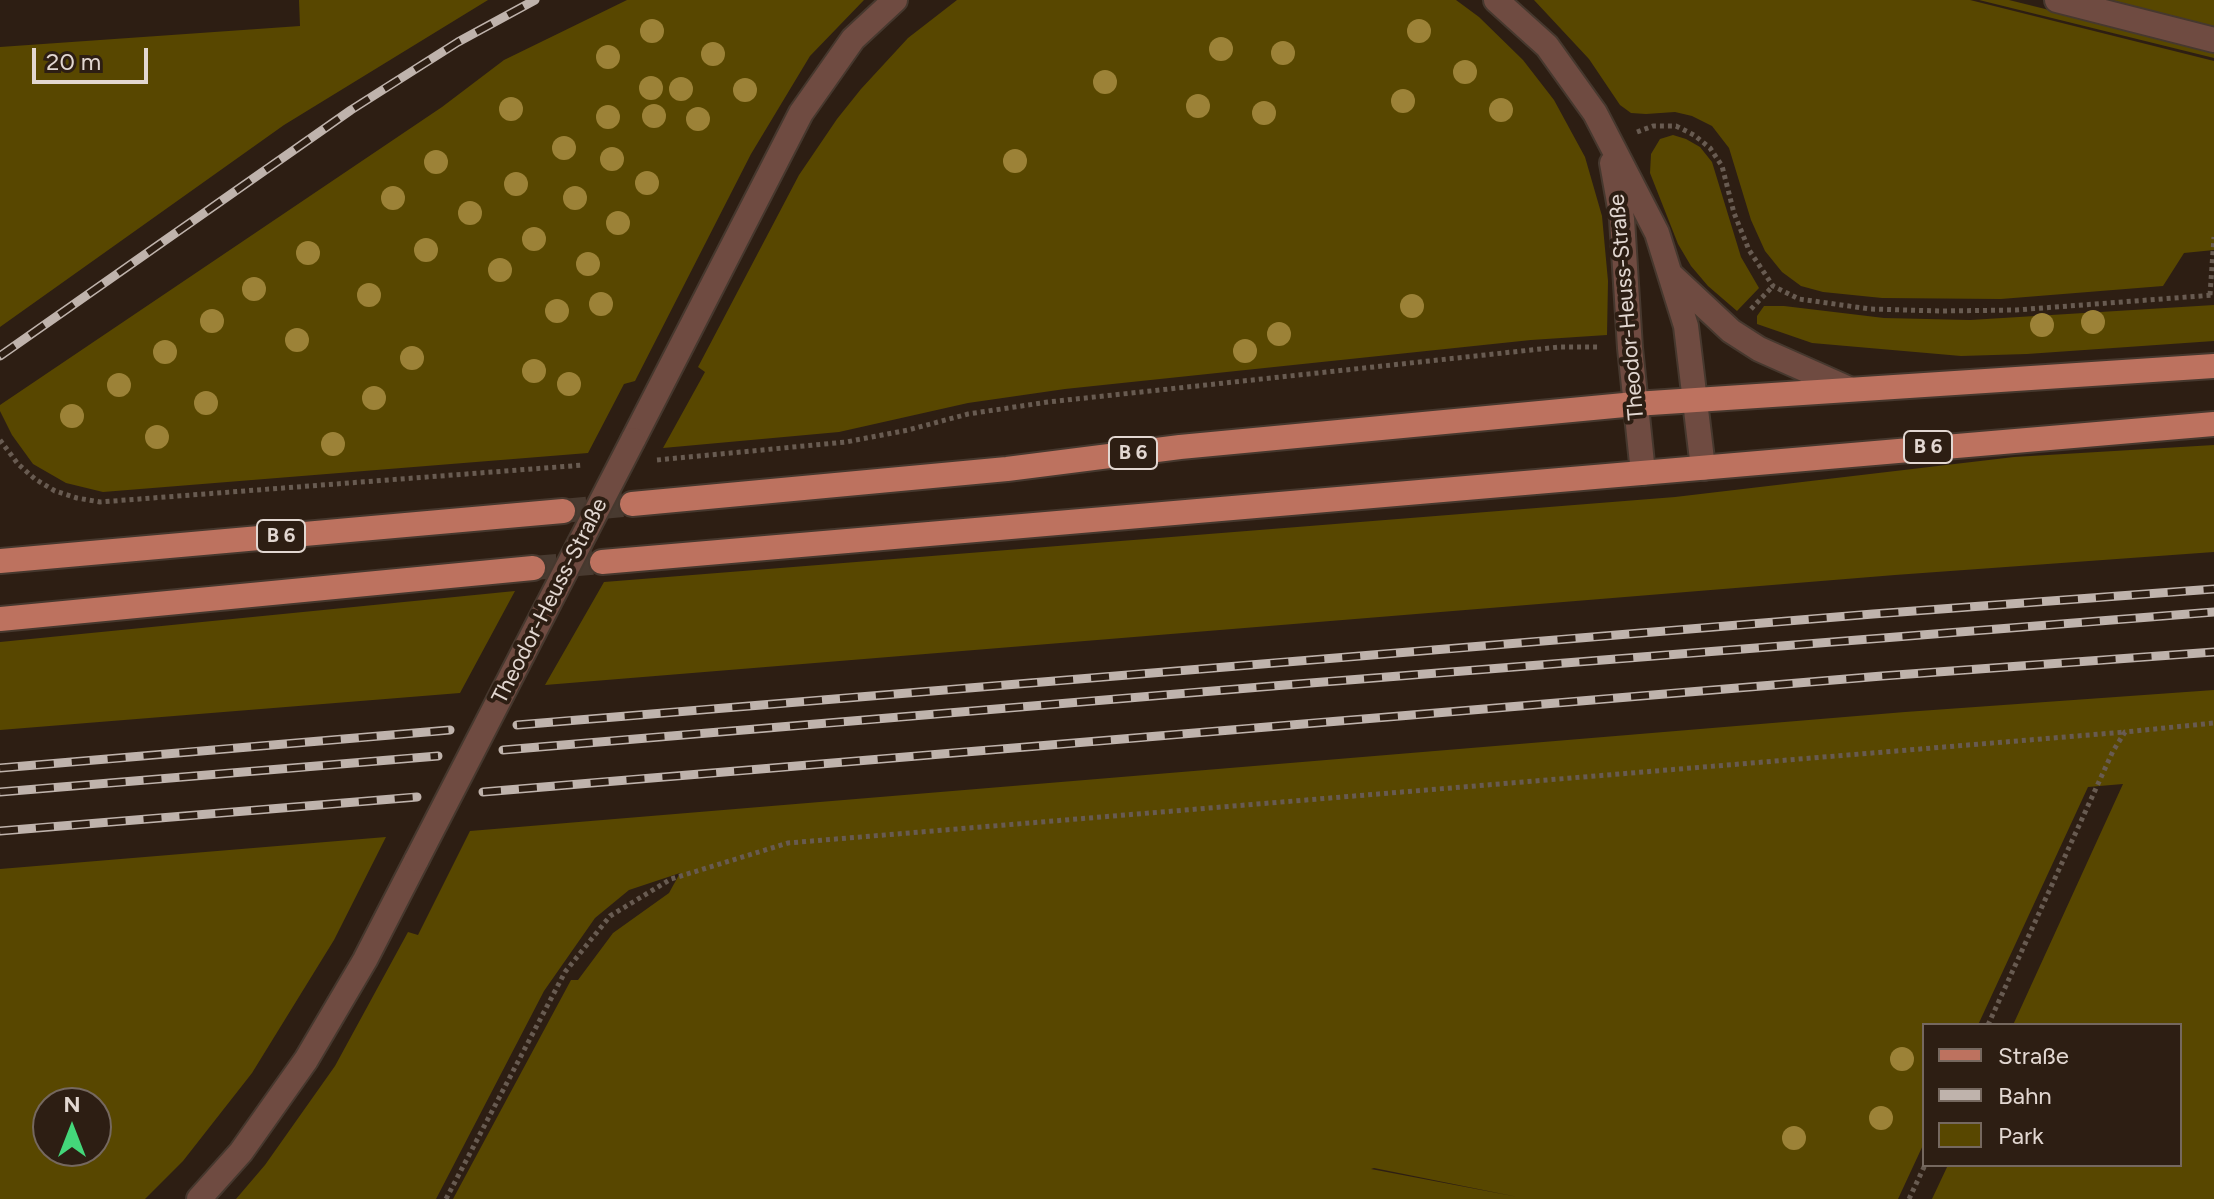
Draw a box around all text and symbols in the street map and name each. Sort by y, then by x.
scale bar [36,32,152,82]
text: 20 m [46,47,101,76]
street label: Theodor-Heuss-Straße [1604,193,1650,421]
road number: B 6 [1904,431,1952,463]
road number: B 6 [1109,437,1157,469]
street label: Theodor-Heuss-Straße [487,494,613,708]
road number: B 6 [257,520,305,552]
legend [1922,1023,2182,1167]
text: Straße [1998,1041,2069,1070]
text: Bahn [1998,1081,2052,1110]
north arrow [32,1087,112,1167]
text: N [63,1091,81,1118]
text: Park [1998,1121,2044,1150]

